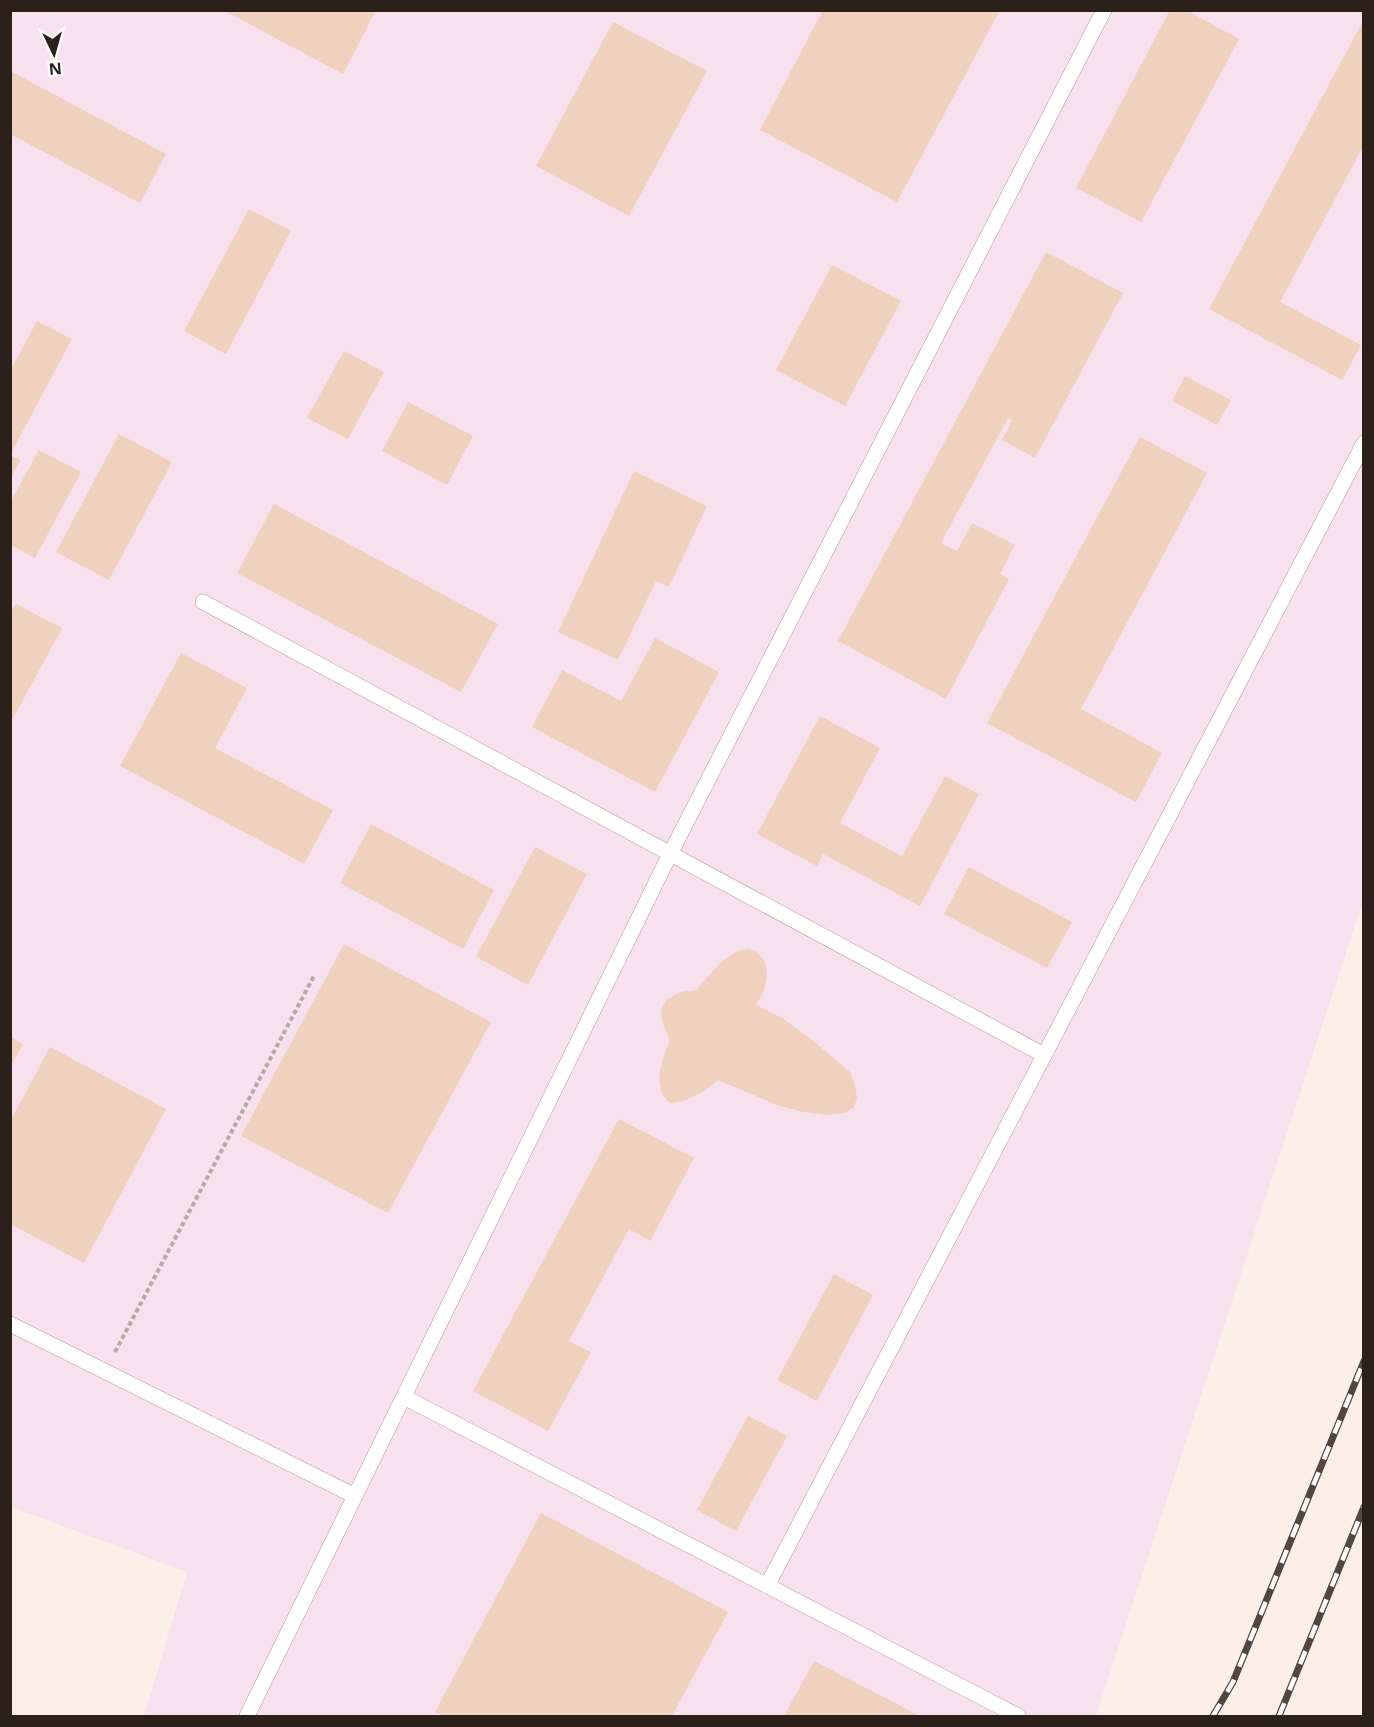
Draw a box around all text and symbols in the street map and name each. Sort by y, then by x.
north arrow [24,24,84,84]
text: N [48,57,63,80]

